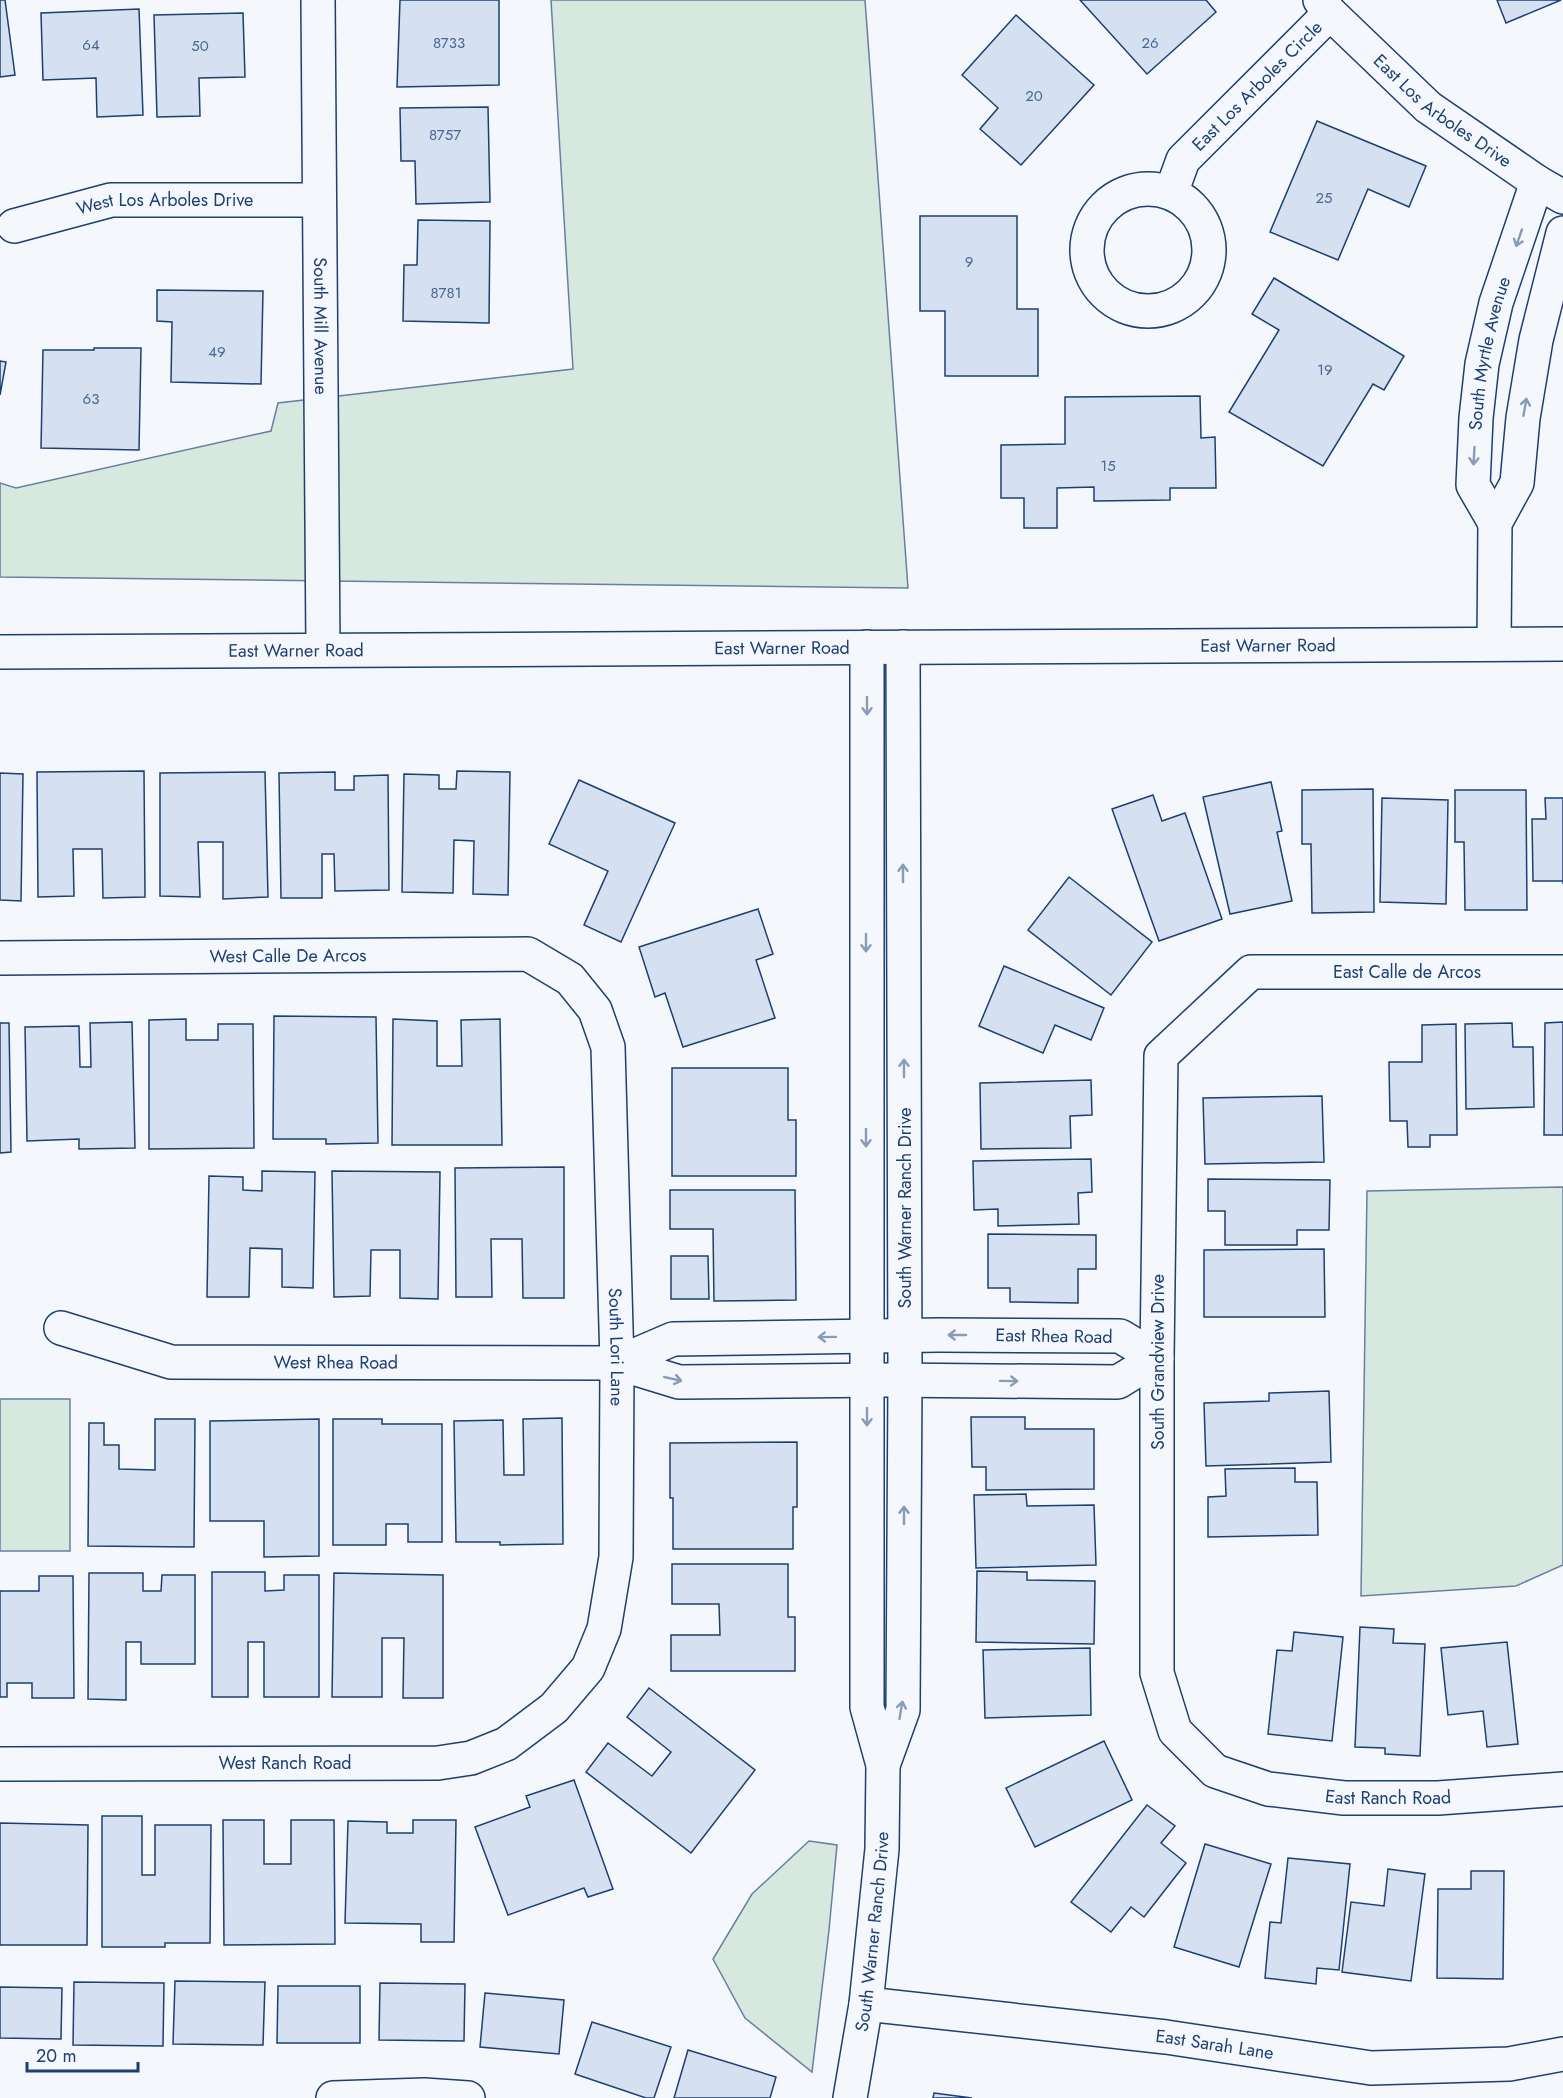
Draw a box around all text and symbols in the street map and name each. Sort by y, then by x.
street label: East Los Arboles Circle [1186,15,1328,157]
house number: 8733 [433,32,465,54]
house number: 26 [1141,32,1159,54]
house number: 64 [82,34,100,56]
house number: 50 [191,35,209,57]
street label: East Los Arboles Drive [1367,48,1517,174]
house number: 20 [1025,85,1043,107]
house number: 8757 [429,124,461,146]
street label: West Los Arboles Drive [74,187,253,222]
house number: 25 [1316,187,1333,209]
one-way arrow [1513,228,1524,247]
house number: 9 [965,251,973,273]
street label: South Mill Avenue [307,257,334,395]
street label: South Myrtle Avenue [1462,273,1517,431]
house number: 8781 [431,282,461,304]
house number: 49 [208,341,226,363]
house number: 19 [1317,359,1333,381]
house number: 63 [83,388,99,410]
one-way arrow [1520,398,1531,418]
one-way arrow [1469,445,1480,465]
house number: 15 [1100,455,1116,477]
street label: East Warner Road [1200,632,1336,659]
street label: East Warner Road [714,635,850,661]
street label: East Warner Road [228,637,364,664]
one-way arrow [861,695,873,715]
one-way arrow [897,864,909,884]
one-way arrow [860,932,872,952]
street label: West Calle De Arcos [209,942,367,969]
street label: East Calle de Arcos [1333,959,1481,985]
one-way arrow [898,1059,910,1079]
street label: South Warner Ranch Drive [892,1107,918,1309]
one-way arrow [860,1127,872,1147]
street label: South Grandview Drive [1145,1274,1171,1450]
street label: South Lori Lane [602,1288,630,1406]
street label: East Rhea Road [995,1322,1113,1350]
one-way arrow [948,1329,968,1341]
one-way arrow [817,1331,837,1343]
street label: West Rhea Road [274,1349,398,1376]
one-way arrow [663,1374,682,1386]
one-way arrow [999,1375,1019,1387]
one-way arrow [861,1406,873,1426]
one-way arrow [898,1506,910,1526]
one-way arrow [896,1701,907,1720]
street label: West Ranch Road [218,1750,352,1776]
street label: East Ranch Road [1324,1783,1452,1811]
street label: South Warner Ranch Drive [848,1831,895,2034]
street label: East Sarah Lane [1154,2023,1276,2066]
scale bar [27,2035,138,2073]
text: 20 m [36,2043,76,2069]

